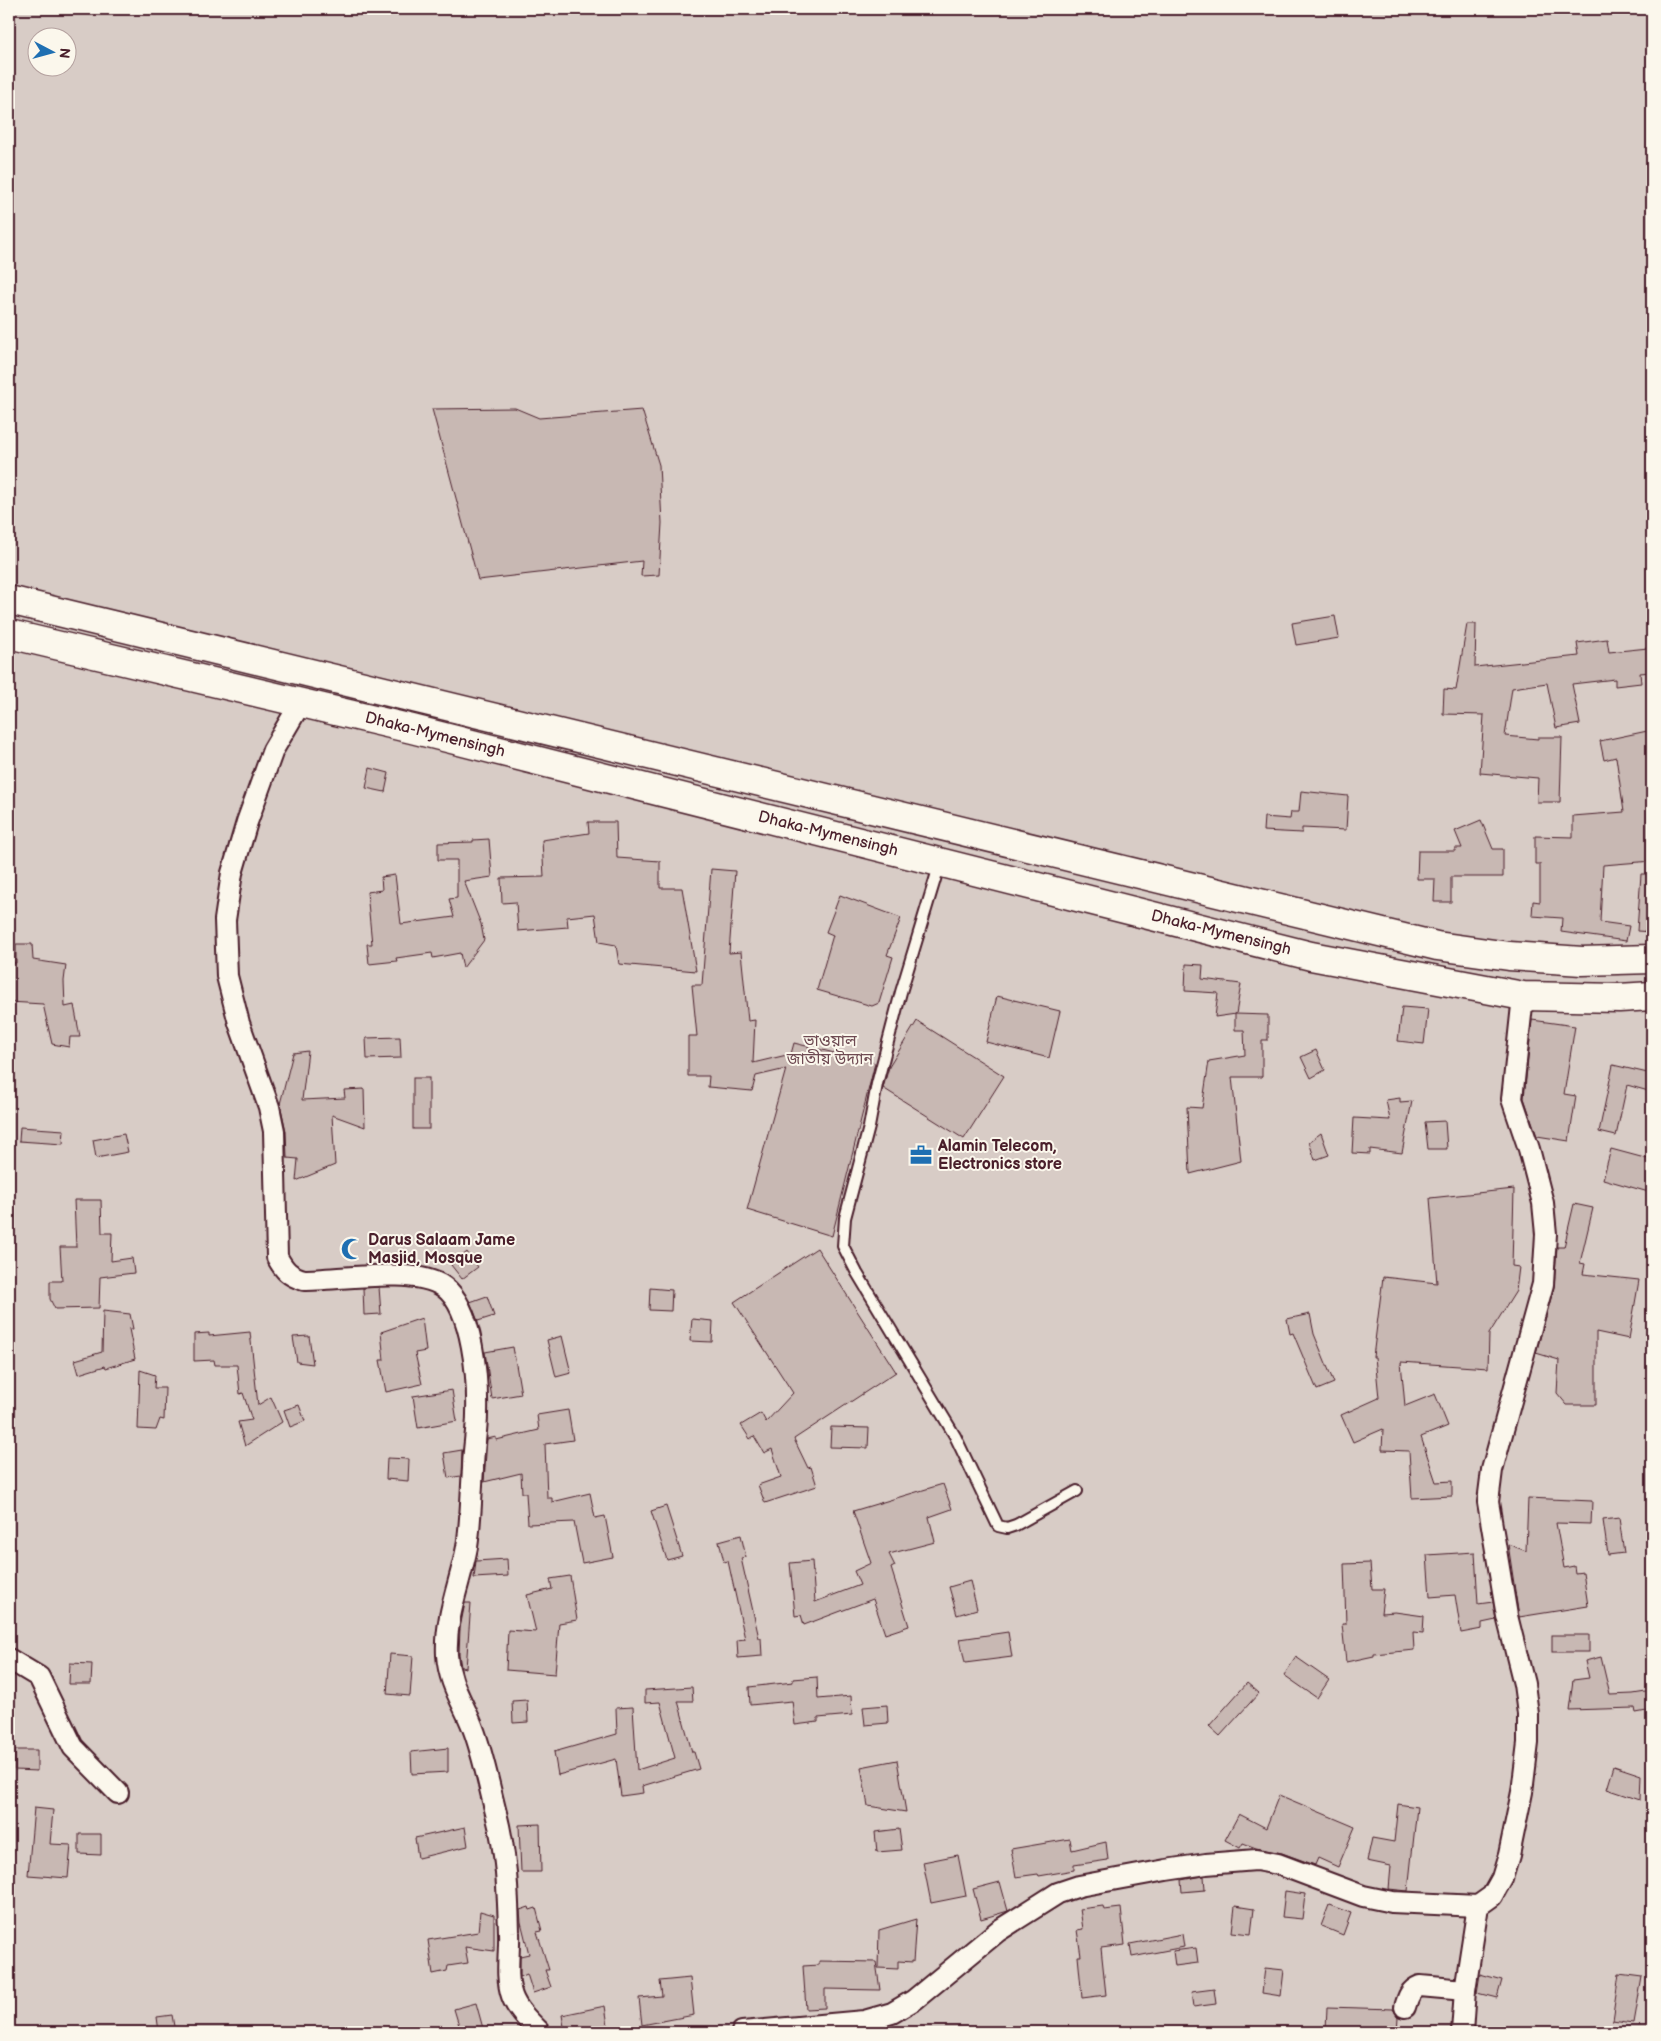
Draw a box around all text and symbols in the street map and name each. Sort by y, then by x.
north arrow [28,28,78,78]
text: N [55,47,73,59]
street label: Dhaka-Mymensingh [363,708,507,762]
street label: Dhaka-Mymensingh [756,807,900,861]
street label: Dhaka-Mymensingh [1149,906,1293,960]
park label: ভাওয়াল জাতীয় উদ্যান [786,1032,874,1069]
place label: Alamin Telecom, Electronics store [937,1137,1062,1174]
office icon: Alamin Telecom, Electronics store [908,1142,934,1168]
place label: Darus Salaam Jame Masjid, Mosque [368,1231,515,1268]
mosque icon: Darus Salaam Jame Masjid, Mosque [339,1236,365,1262]

